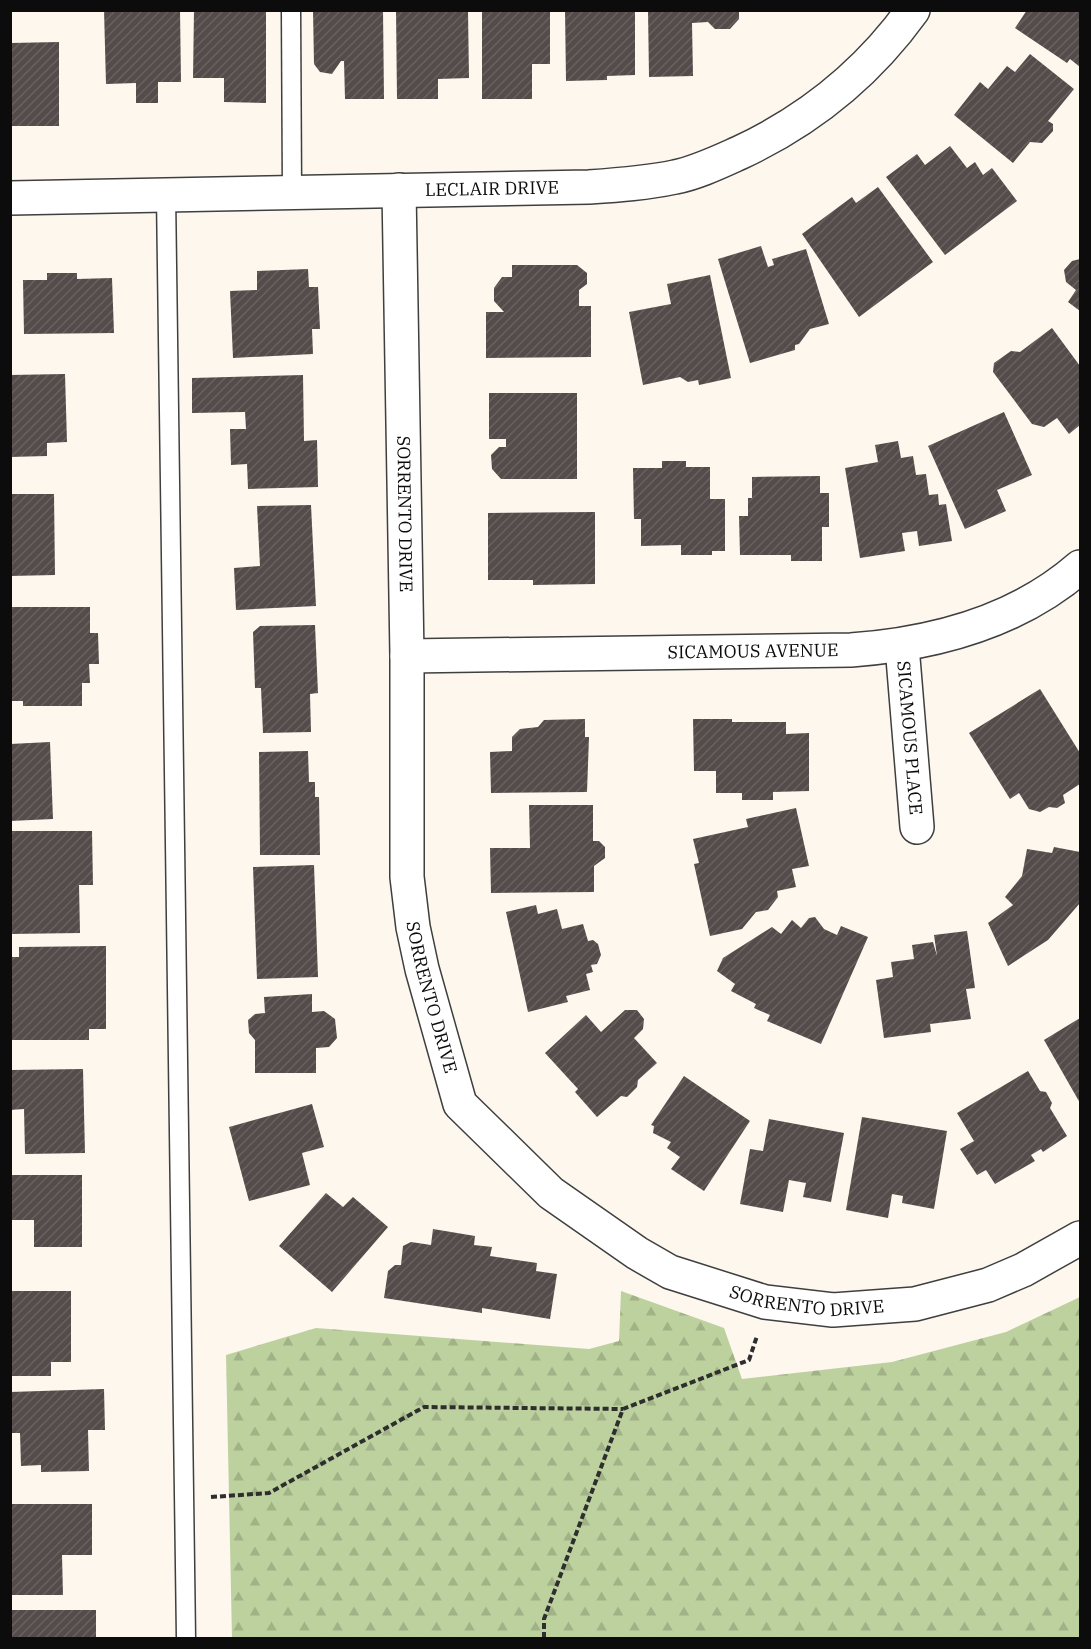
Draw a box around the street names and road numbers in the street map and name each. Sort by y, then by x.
street label: LECLAIR DRIVE [425,176,559,201]
street label: SORRENTO DRIVE [392,436,418,592]
street label: SICAMOUS AVENUE [667,638,839,663]
street label: SICAMOUS PLACE [892,660,928,816]
street label: SORRENTO DRIVE [401,920,463,1076]
street label: SORRENTO DRIVE [727,1279,885,1321]

